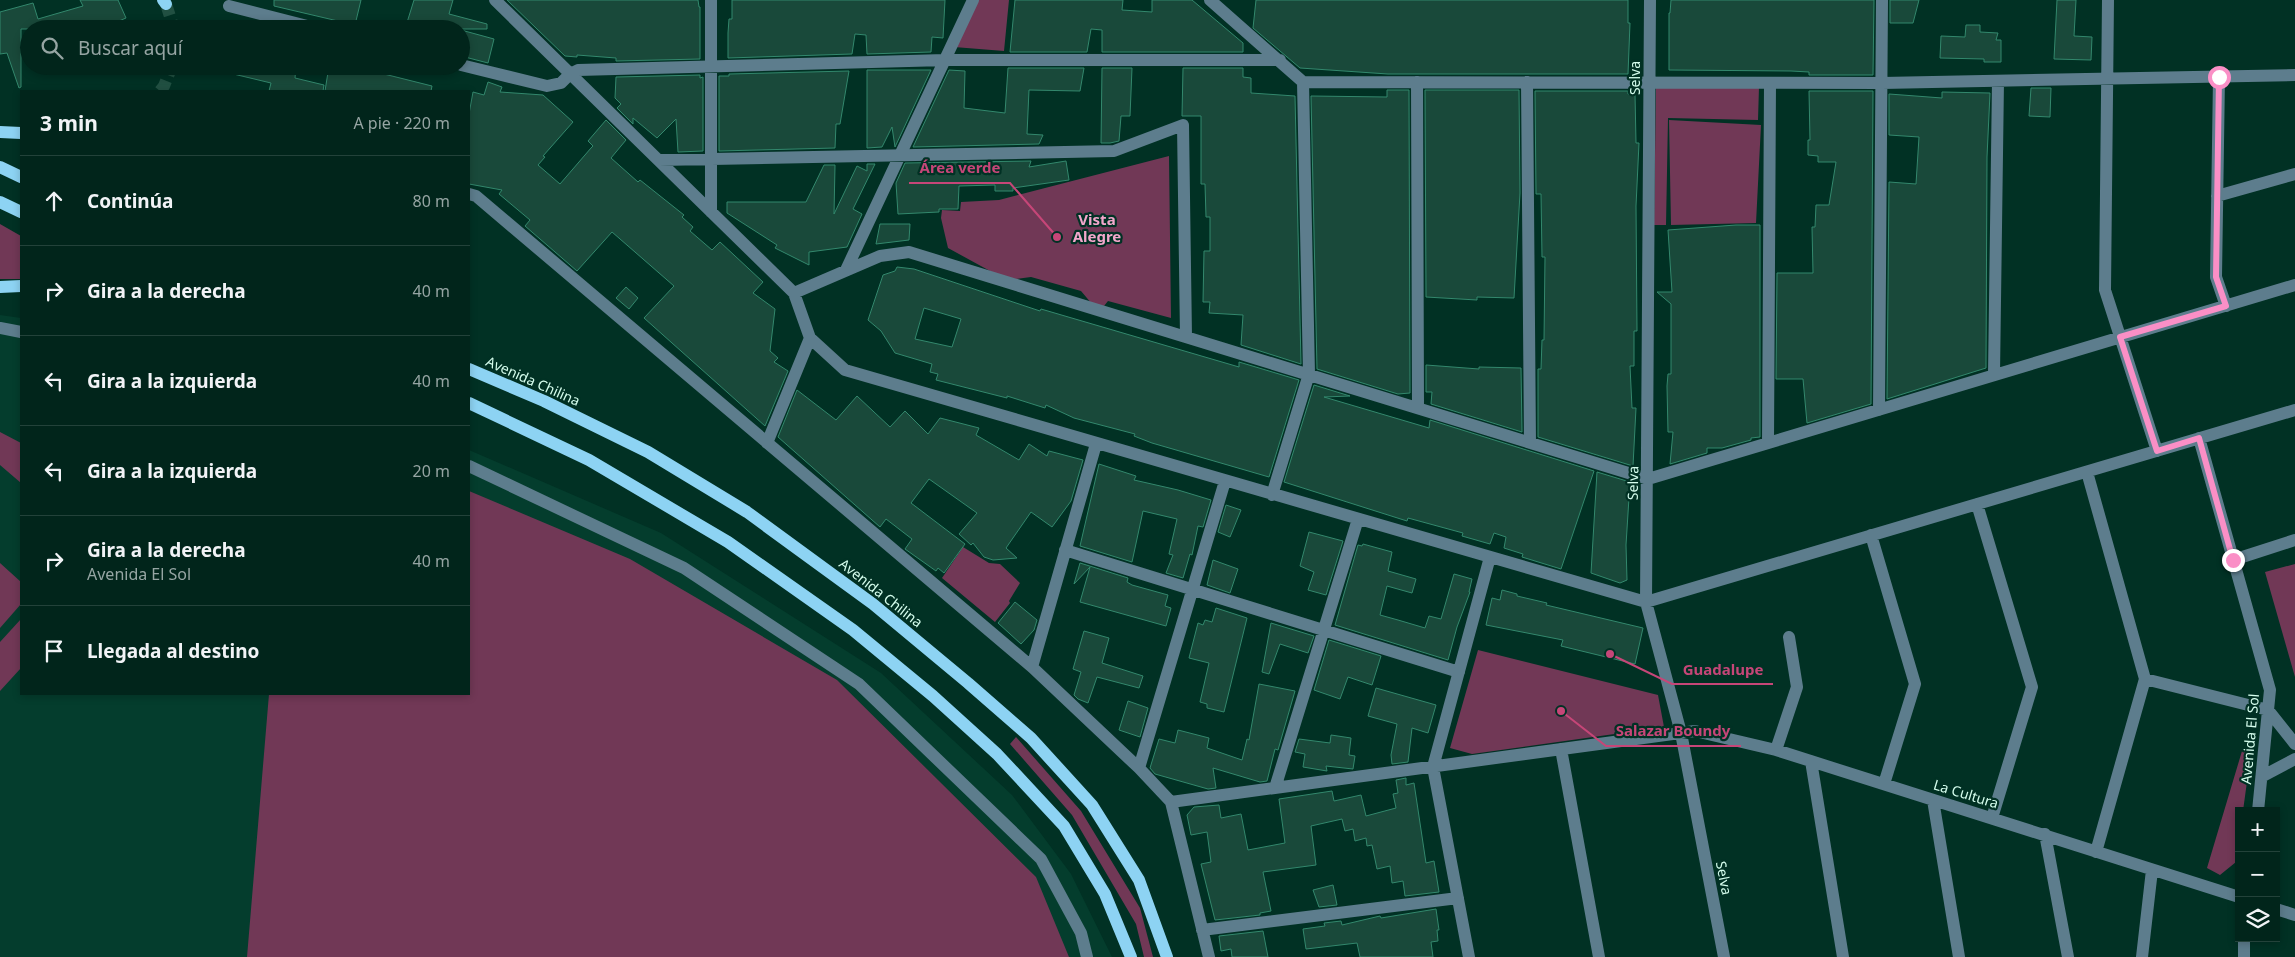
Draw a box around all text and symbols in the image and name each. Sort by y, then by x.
search box [20,20,470,75]
icon: search [38,34,66,62]
text: Buscar aquí [78,35,183,61]
street label: Selva [1625,61,1644,95]
route start [2208,66,2231,89]
text: 3 min [40,109,98,137]
text: A pie · 220 m [353,112,450,134]
callout: Área verde [909,153,1010,183]
text: Área verde [920,157,1001,177]
icon: ahead [40,187,68,215]
text: Continúa [87,188,173,214]
text: 80 m [413,190,450,212]
district label: Vista Alegre [1073,209,1121,246]
icon: right [40,277,68,305]
text: Gira a la derecha [87,278,246,304]
text: 40 m [413,280,450,302]
street label: Avenida Chilina [483,351,583,410]
icon: left [40,367,68,395]
text: Gira a la izquierda [87,368,257,394]
text: 40 m [413,370,450,392]
icon: left [40,457,68,485]
text: Gira a la izquierda [87,458,257,484]
text: 20 m [413,460,450,482]
street label: Selva [1623,466,1642,500]
text: Gira a la derecha [87,537,246,563]
icon: right [40,547,68,575]
route end [2222,549,2245,572]
text: 40 m [413,550,450,572]
street label: Avenida Chilina [836,554,927,631]
text: Avenida El Sol [87,563,191,585]
icon: arrive [40,637,68,665]
text: Llegada al destino [87,638,259,664]
callout: Guadalupe [1672,654,1773,684]
text: Guadalupe [1683,659,1763,679]
street label: Avenida El Sol [2236,693,2263,785]
callout: Salazar Boundy [1606,716,1741,746]
text: Salazar Boundy [1616,720,1731,740]
street label: La Cultura [1931,775,2001,812]
map controls [2235,807,2280,942]
button: + [2235,807,2280,852]
button: − [2235,852,2280,897]
street label: Selva [1712,859,1737,896]
button: layers [2235,897,2280,942]

